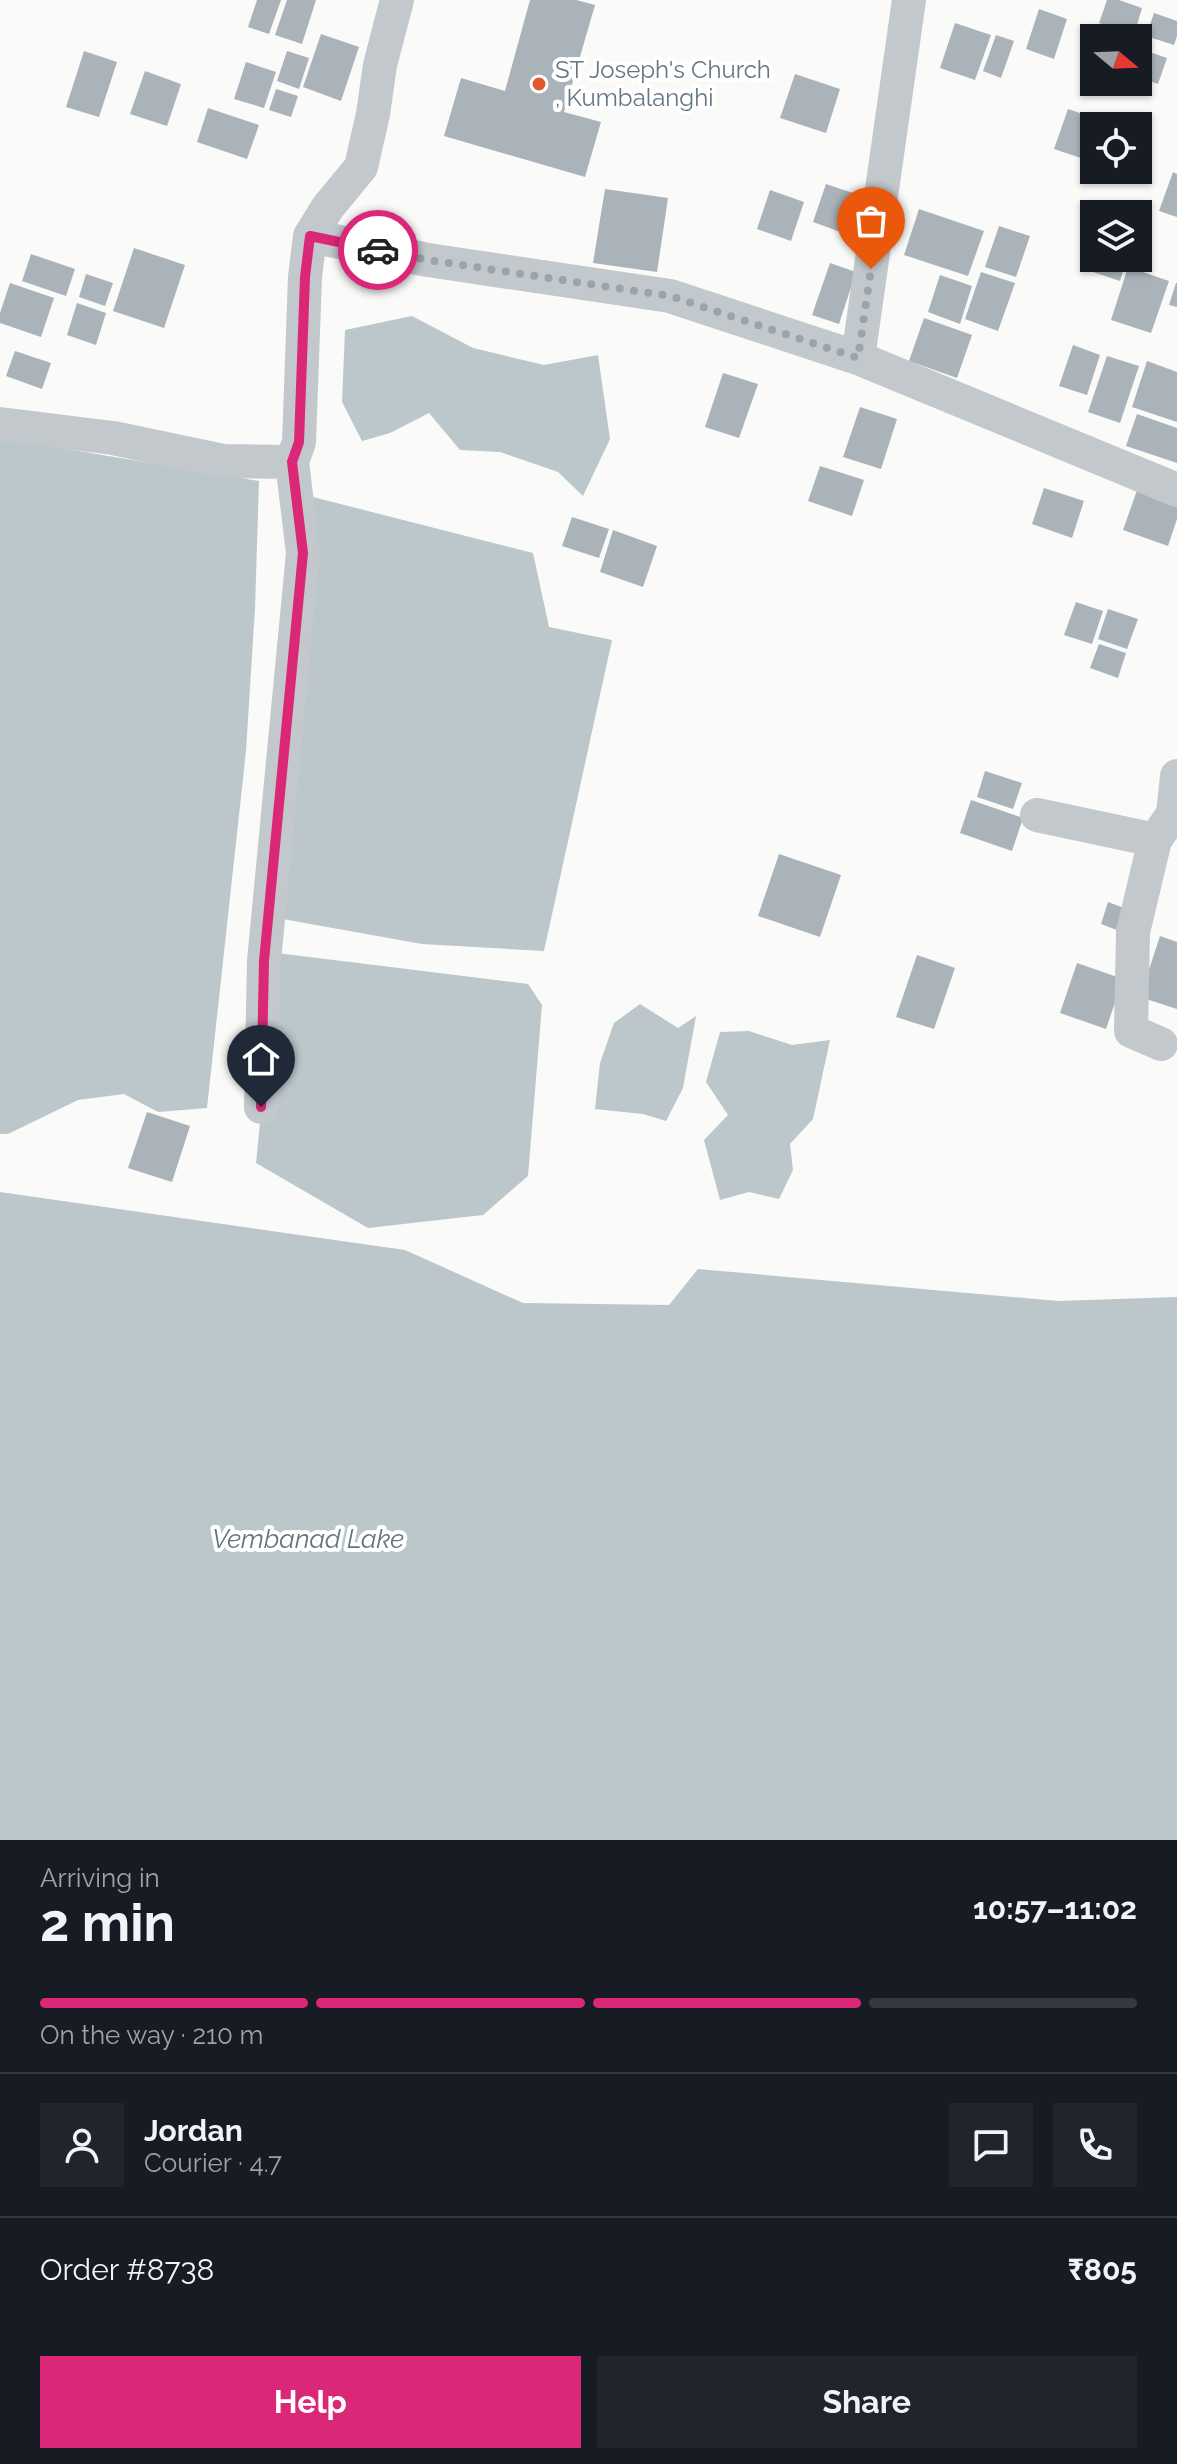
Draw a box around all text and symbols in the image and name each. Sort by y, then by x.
north arrow [1080,24,1152,96]
map controls [1080,24,1152,272]
place label: ST Joseph's Church , Kumbalanghi [555,55,771,112]
marker: ST Joseph's Church , Kumbalanghi [530,75,548,93]
button: locate [1080,112,1152,184]
pin [837,187,905,269]
icon: bag [849,199,893,243]
button: layers [1080,200,1152,272]
courier [338,210,418,290]
icon: car [356,228,400,272]
pin [227,1025,295,1107]
icon: home [239,1037,283,1081]
water label: Vembanad Lake [212,1524,404,1554]
text: Arriving in [40,1863,160,1893]
text: 10:57–11:02 [973,1891,1137,1926]
text: 2 min [40,1892,175,1953]
text: On the way · 210 m [40,2020,264,2050]
button: person [40,2103,124,2187]
button: chat [949,2103,1033,2187]
button: phone [1053,2103,1137,2187]
text: Jordan [144,2113,243,2148]
text: Courier · 4.7 [144,2148,282,2178]
text: Order #8738 [40,2252,214,2287]
text: ₹805 [1068,2252,1137,2287]
button: Help [40,2356,581,2448]
button: Share [597,2356,1137,2448]

